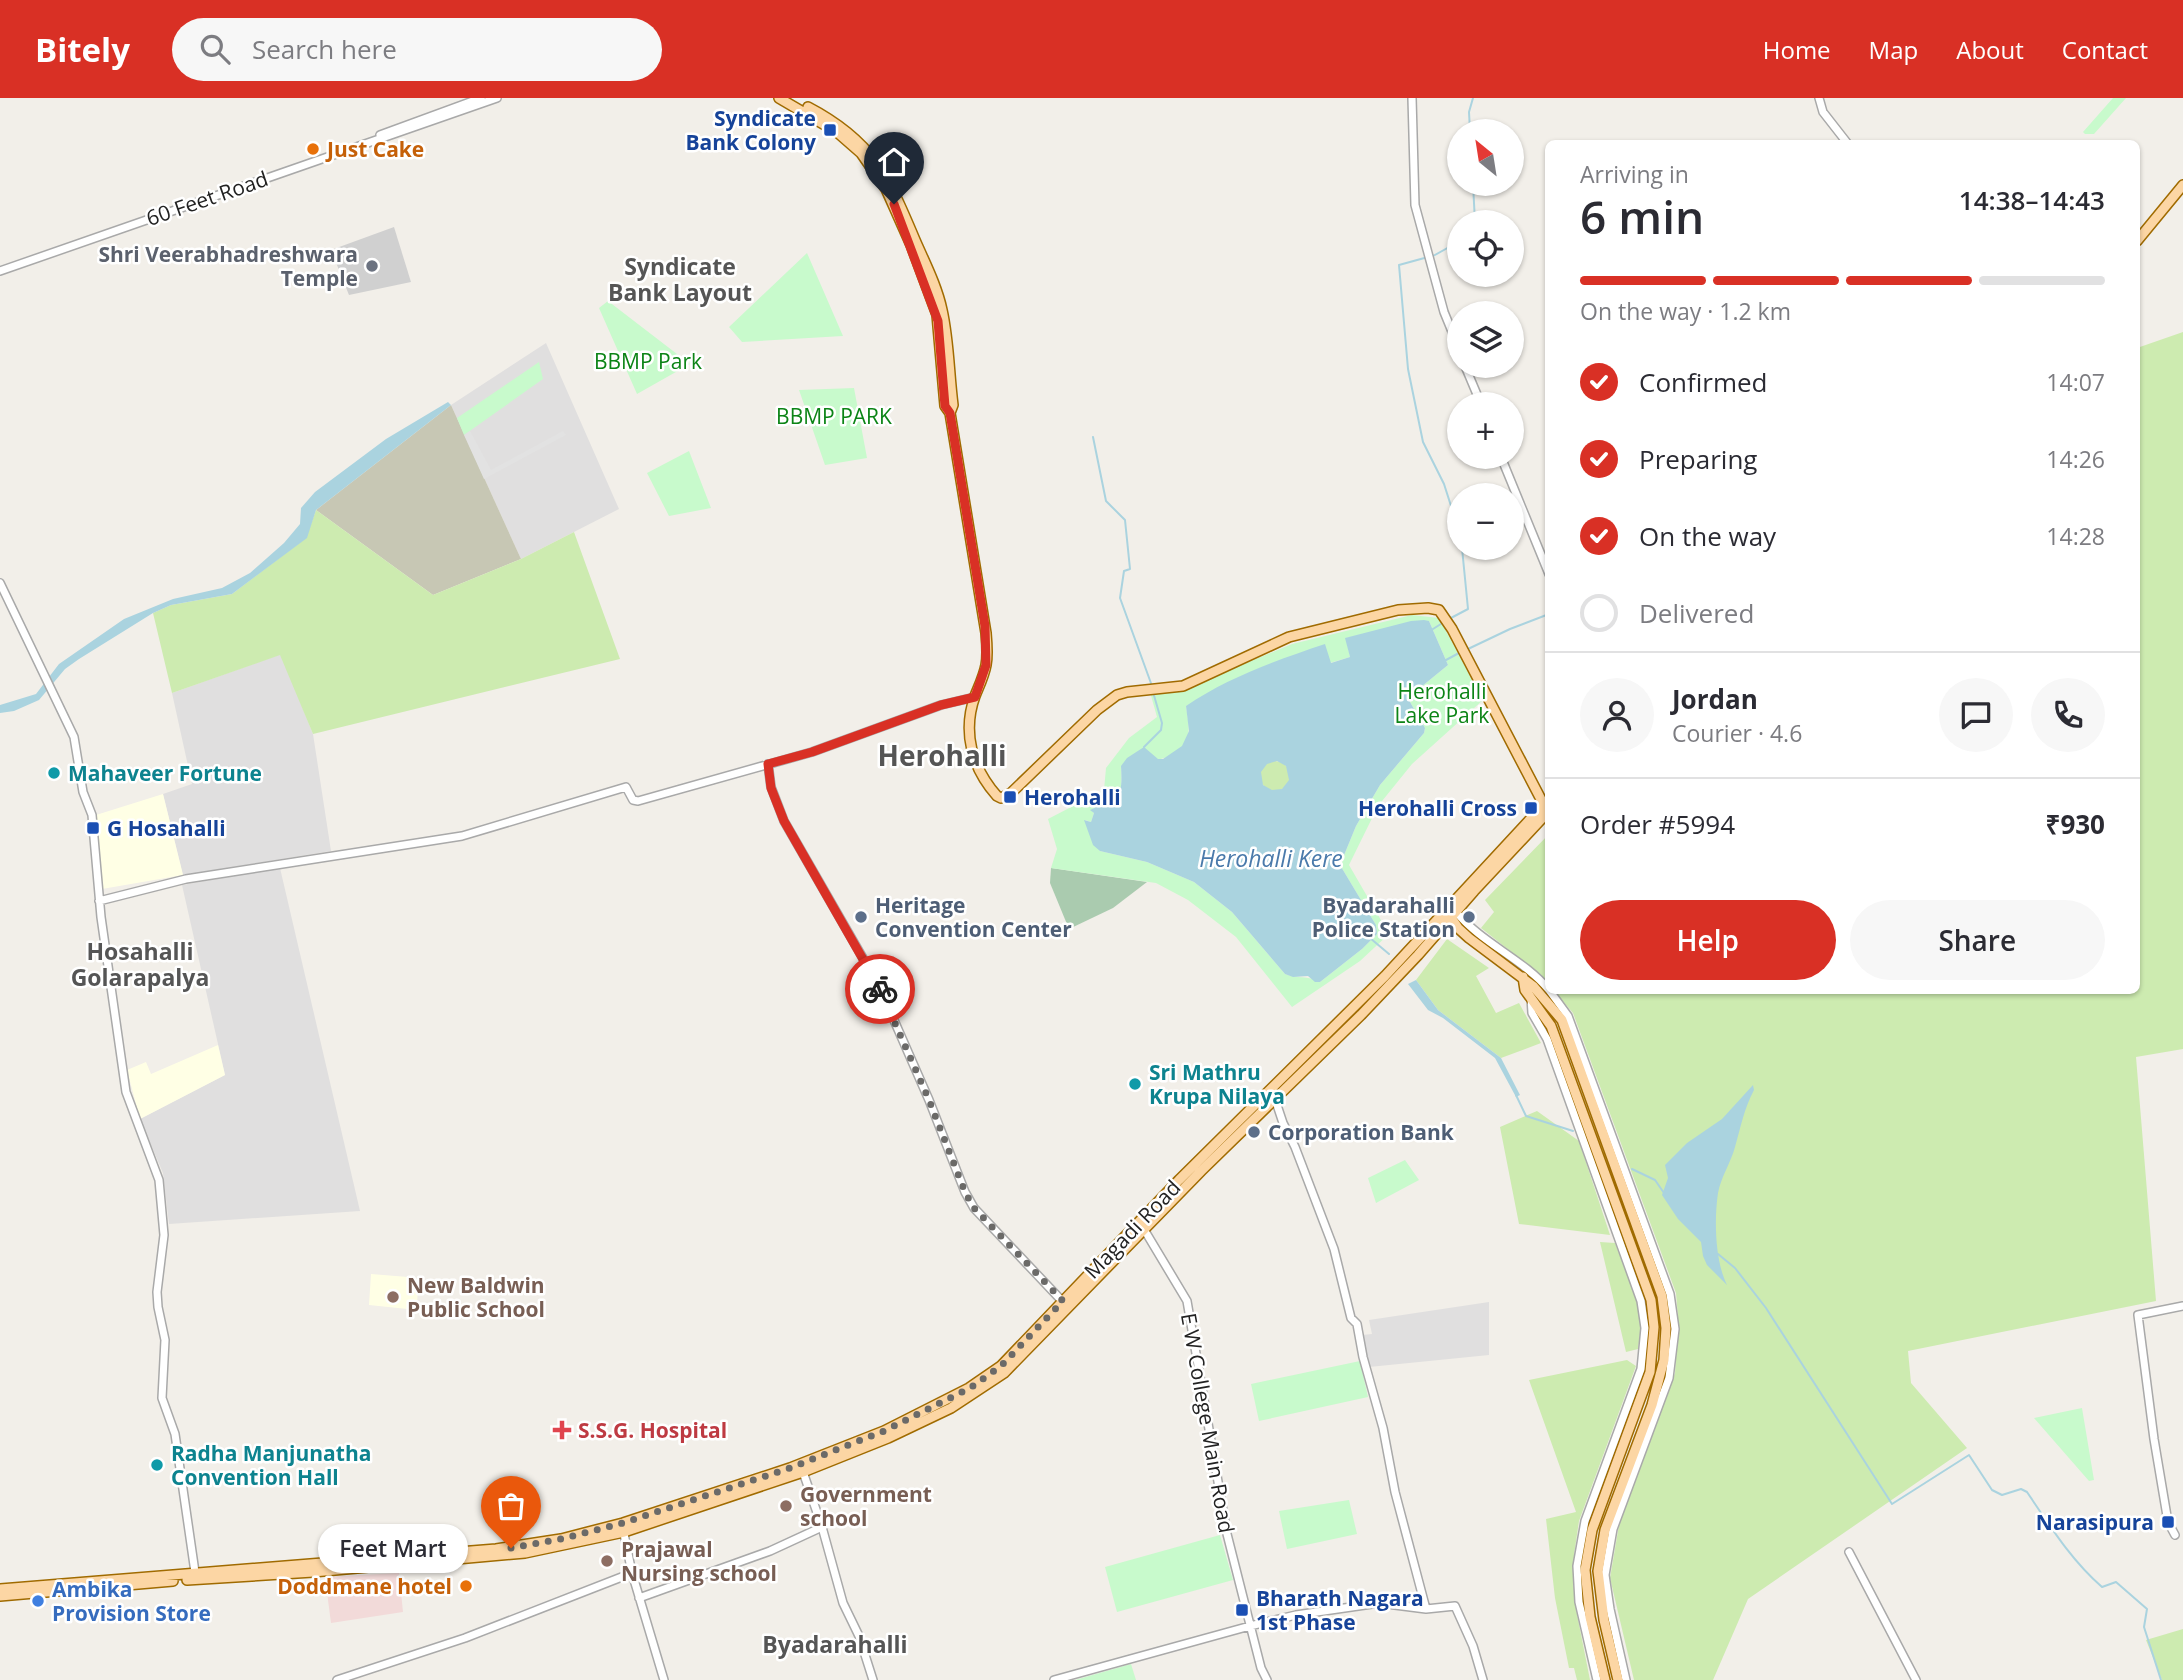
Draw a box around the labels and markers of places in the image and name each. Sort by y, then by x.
place label: Syndicate Bank Colony [685,104,816,156]
marker: Syndicate Bank Colony [822,122,838,138]
pin [864,132,924,204]
place label: Just Cake [325,135,424,163]
marker: Just Cake [305,141,321,157]
place label: Shri Veerabhadreshwara Temple [98,240,358,292]
marker: Shri Veerabhadreshwara Temple [364,258,380,274]
place label: Mahaveer Fortune [68,759,262,787]
marker: Mahaveer Fortune [46,765,62,781]
place label: Herohalli [1024,783,1121,811]
marker: Herohalli [1002,789,1018,805]
place label: Herohalli Cross [1358,794,1517,822]
marker: Herohalli Cross [1523,800,1539,816]
place label: G Hosahalli [107,814,226,842]
marker: G Hosahalli [85,820,101,836]
place label: Heritage Convention Center [875,891,1072,943]
place label: Byadarahalli Police Station [1312,891,1455,943]
marker: Heritage Convention Center [853,909,869,925]
marker: Byadarahalli Police Station [1461,909,1477,925]
place label: Sri Mathru Krupa Nilaya [1149,1058,1285,1110]
marker: Sri Mathru Krupa Nilaya [1127,1076,1143,1092]
place label: Corporation Bank [1268,1118,1455,1146]
marker: Corporation Bank [1246,1124,1262,1140]
place label: New Baldwin Public School [407,1271,545,1323]
marker: New Baldwin Public School [385,1289,401,1305]
place label: S.S.G. Hospital [578,1416,727,1444]
marker: S.S.G. Hospital [552,1420,572,1440]
place label: Radha Manjunatha Convention Hall [171,1439,371,1491]
marker: Radha Manjunatha Convention Hall [149,1457,165,1473]
pin [481,1476,541,1548]
place label: Government school [800,1480,932,1532]
marker: Government school [778,1498,794,1514]
place label: Narasipura [2036,1508,2154,1536]
marker: Narasipura [2160,1514,2176,1530]
callout: Feet Mart [318,1524,469,1572]
place label: Prajawal Nursing school [621,1535,777,1587]
marker: Prajawal Nursing school [599,1553,615,1569]
place label: Doddmane hotel [277,1572,452,1600]
place label: Ambika Provision Store [52,1575,211,1627]
marker: Doddmane hotel [458,1578,474,1594]
place label: Bharath Nagara 1st Phase [1256,1584,1424,1636]
marker: Ambika Provision Store [30,1593,46,1609]
marker: Bharath Nagara 1st Phase [1234,1602,1250,1618]

